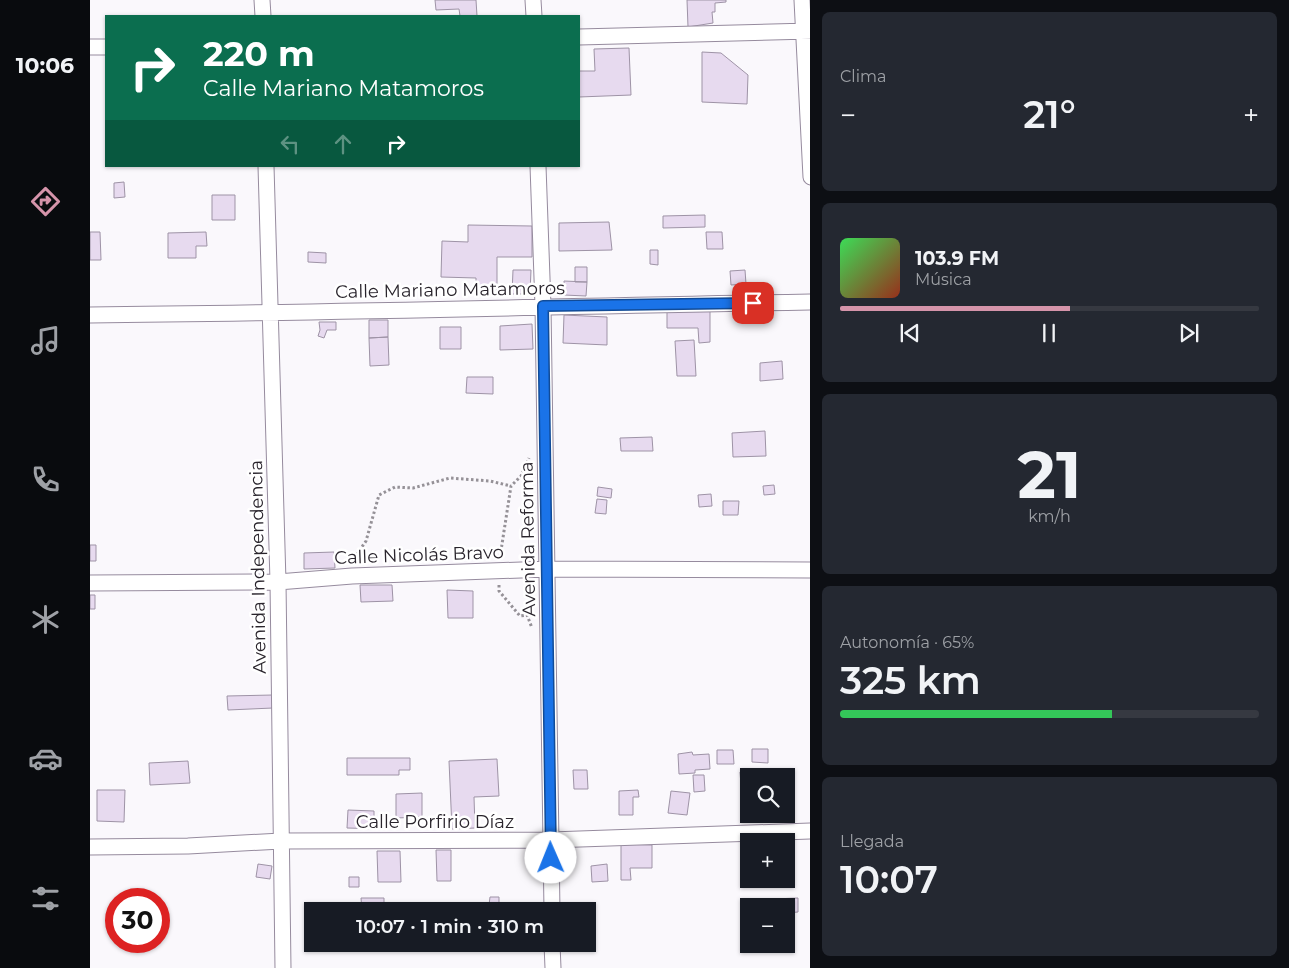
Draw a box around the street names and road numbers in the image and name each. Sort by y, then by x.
street label: Calle Mariano Matamoros [335,277,565,303]
street label: Avenida Independencia [245,460,271,674]
street label: Avenida Reforma [516,461,540,617]
street label: Calle Nicolás Bravo [334,541,504,569]
street label: Calle Porfirio Díaz [356,811,514,833]

